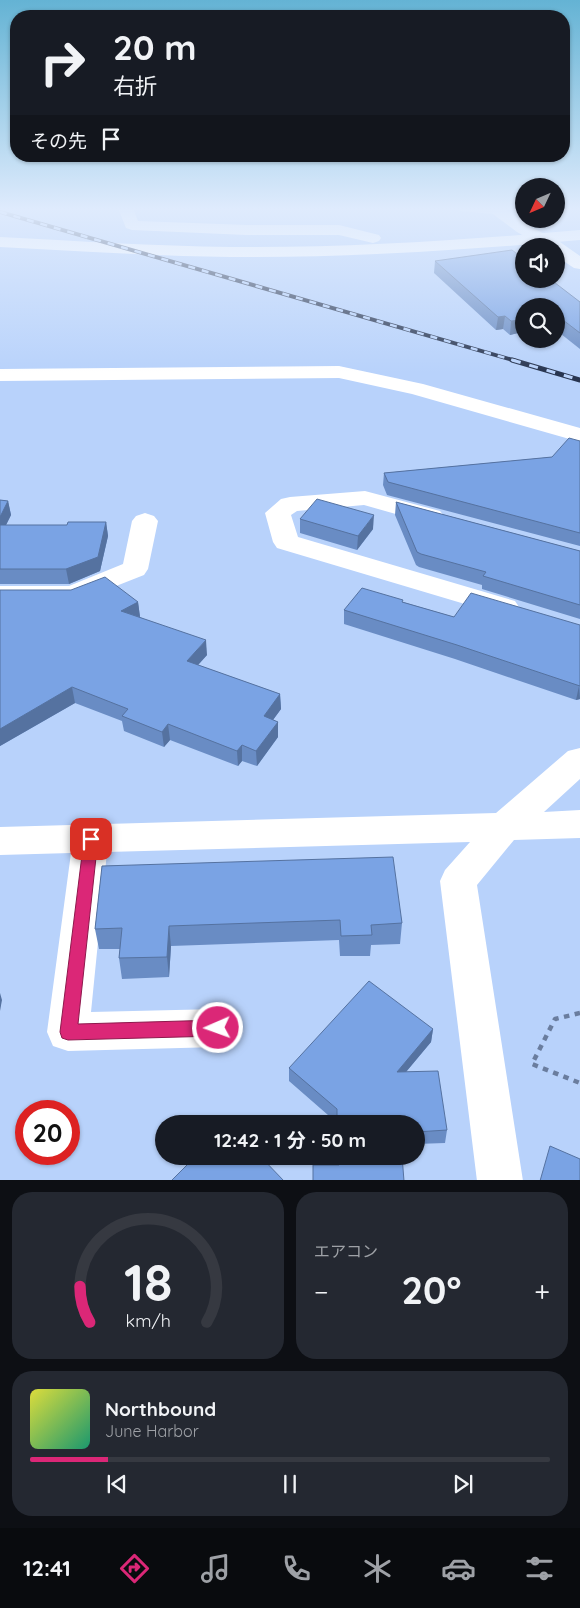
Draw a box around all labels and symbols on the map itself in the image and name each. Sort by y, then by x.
north arrow [515,178,565,228]
pin [70,818,112,860]
position arrow [191,1001,243,1053]
speed limit sign: 20 [15,1100,80,1165]

